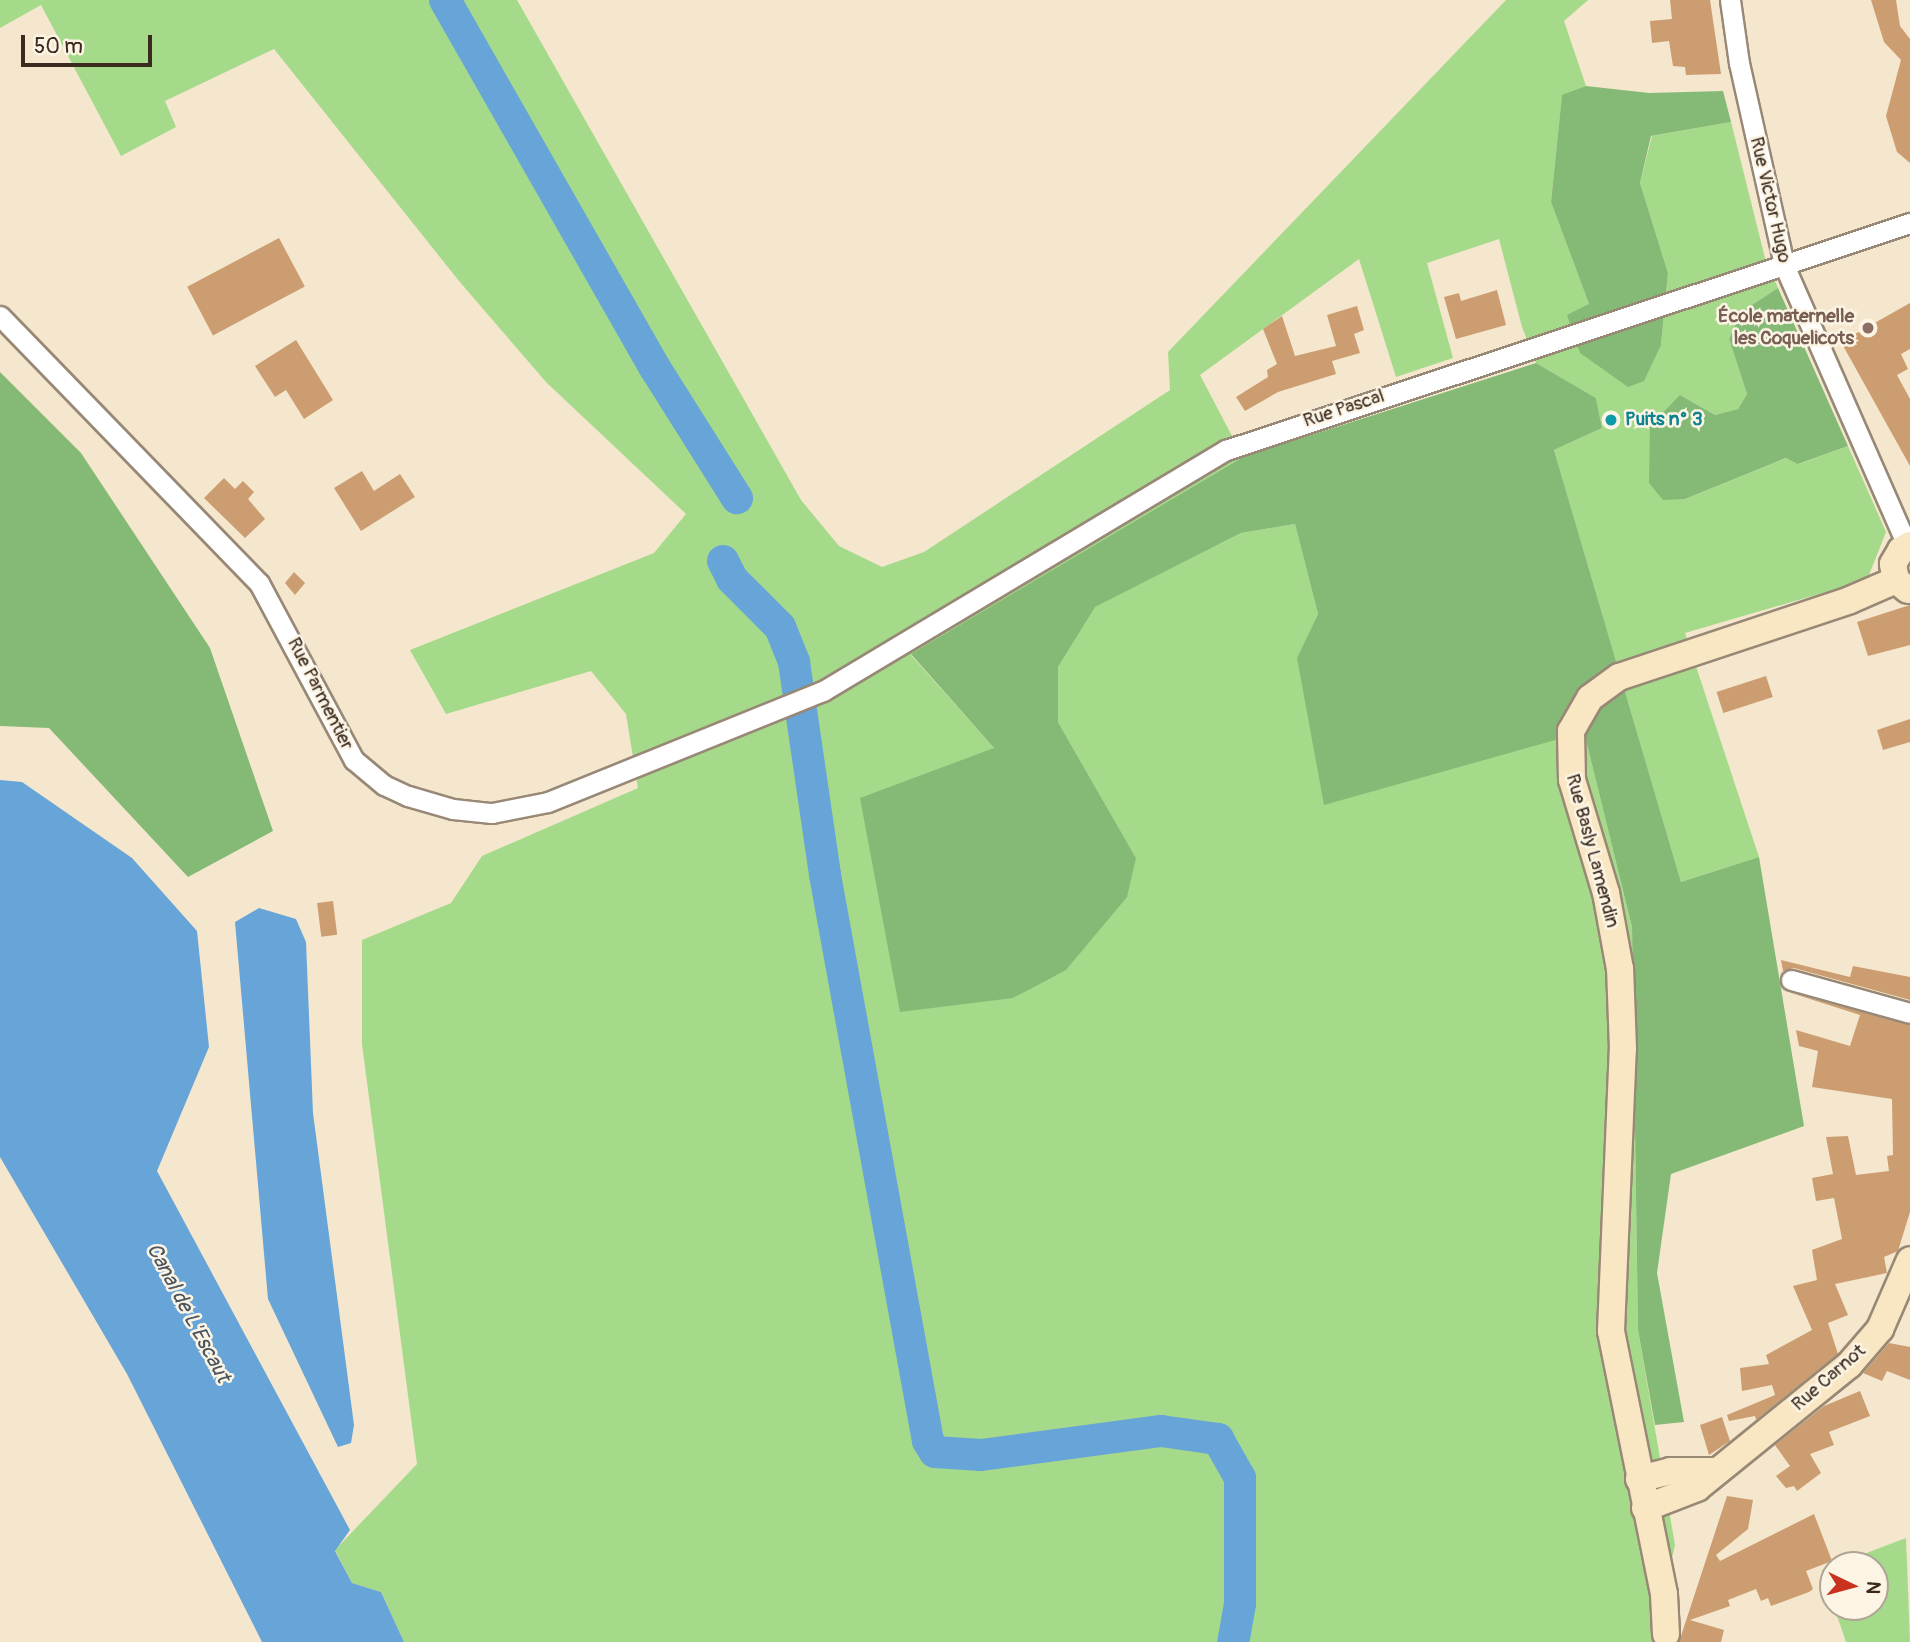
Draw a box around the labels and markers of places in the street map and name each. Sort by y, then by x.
place label: École maternelle les Coquelicots [1718,306,1854,350]
marker: École maternelle les Coquelicots [1860,320,1876,336]
place label: Puits n° 3 [1625,409,1703,431]
marker: Puits n° 3 [1603,412,1619,428]

